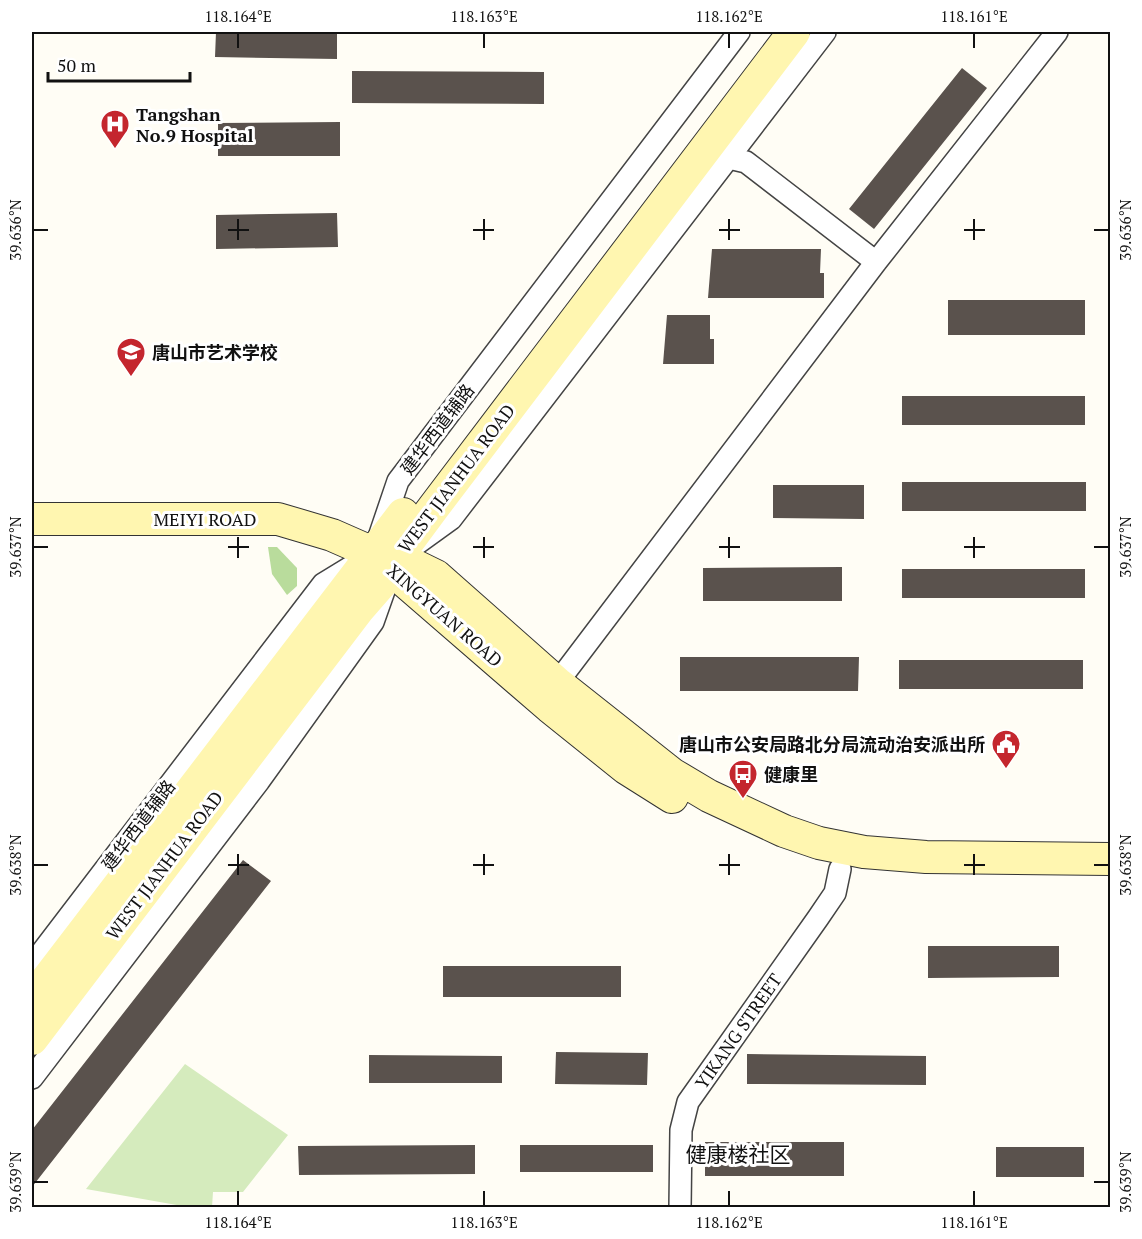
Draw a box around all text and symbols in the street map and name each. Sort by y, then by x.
text: 118.164°E [204,6,272,26]
text: 118.163°E [450,6,518,26]
text: 118.162°E [695,6,763,26]
text: 118.161°E [940,6,1008,26]
scale bar [48,45,190,83]
text: 50 m [57,53,97,77]
place label: Tangshan No.9 Hospital [136,102,254,147]
hospital icon: Tangshan No.9 Hospital [99,108,131,150]
text: 39.636°N [5,199,25,261]
text: 39.636°N [1115,199,1135,261]
school or university icon: 唐山市艺术学校 [115,336,147,378]
place label: 唐山市艺术学校 [152,340,278,364]
street label: 建华西道辅路 [395,379,479,479]
street label: WEST JIANHUA ROAD [392,399,520,557]
street label: MEIYI ROAD [153,507,257,531]
text: 39.637°N [5,516,25,578]
text: 39.637°N [1115,516,1135,578]
street label: XINGYUAN ROAD [382,558,508,672]
public building icon: 唐山市公安局路北分局流动治安派出所 [990,728,1022,770]
place label: 唐山市公安局路北分局流动治安派出所 [679,732,985,756]
bus stop icon: 健康里 [727,758,759,800]
place label: 健康里 [764,762,818,786]
street label: 建华西道辅路 [96,775,180,875]
street label: WEST JIANHUA ROAD [100,786,228,944]
text: 39.638°N [5,834,25,896]
text: 39.638°N [1115,834,1135,896]
street label: YIKANG STREET [689,969,787,1093]
district label: 健康楼社区 [686,1140,791,1168]
text: 39.639°N [5,1151,25,1213]
text: 39.639°N [1115,1151,1135,1213]
text: 118.164°E [204,1212,272,1232]
text: 118.163°E [450,1212,518,1232]
text: 118.162°E [695,1212,763,1232]
text: 118.161°E [940,1212,1008,1232]

